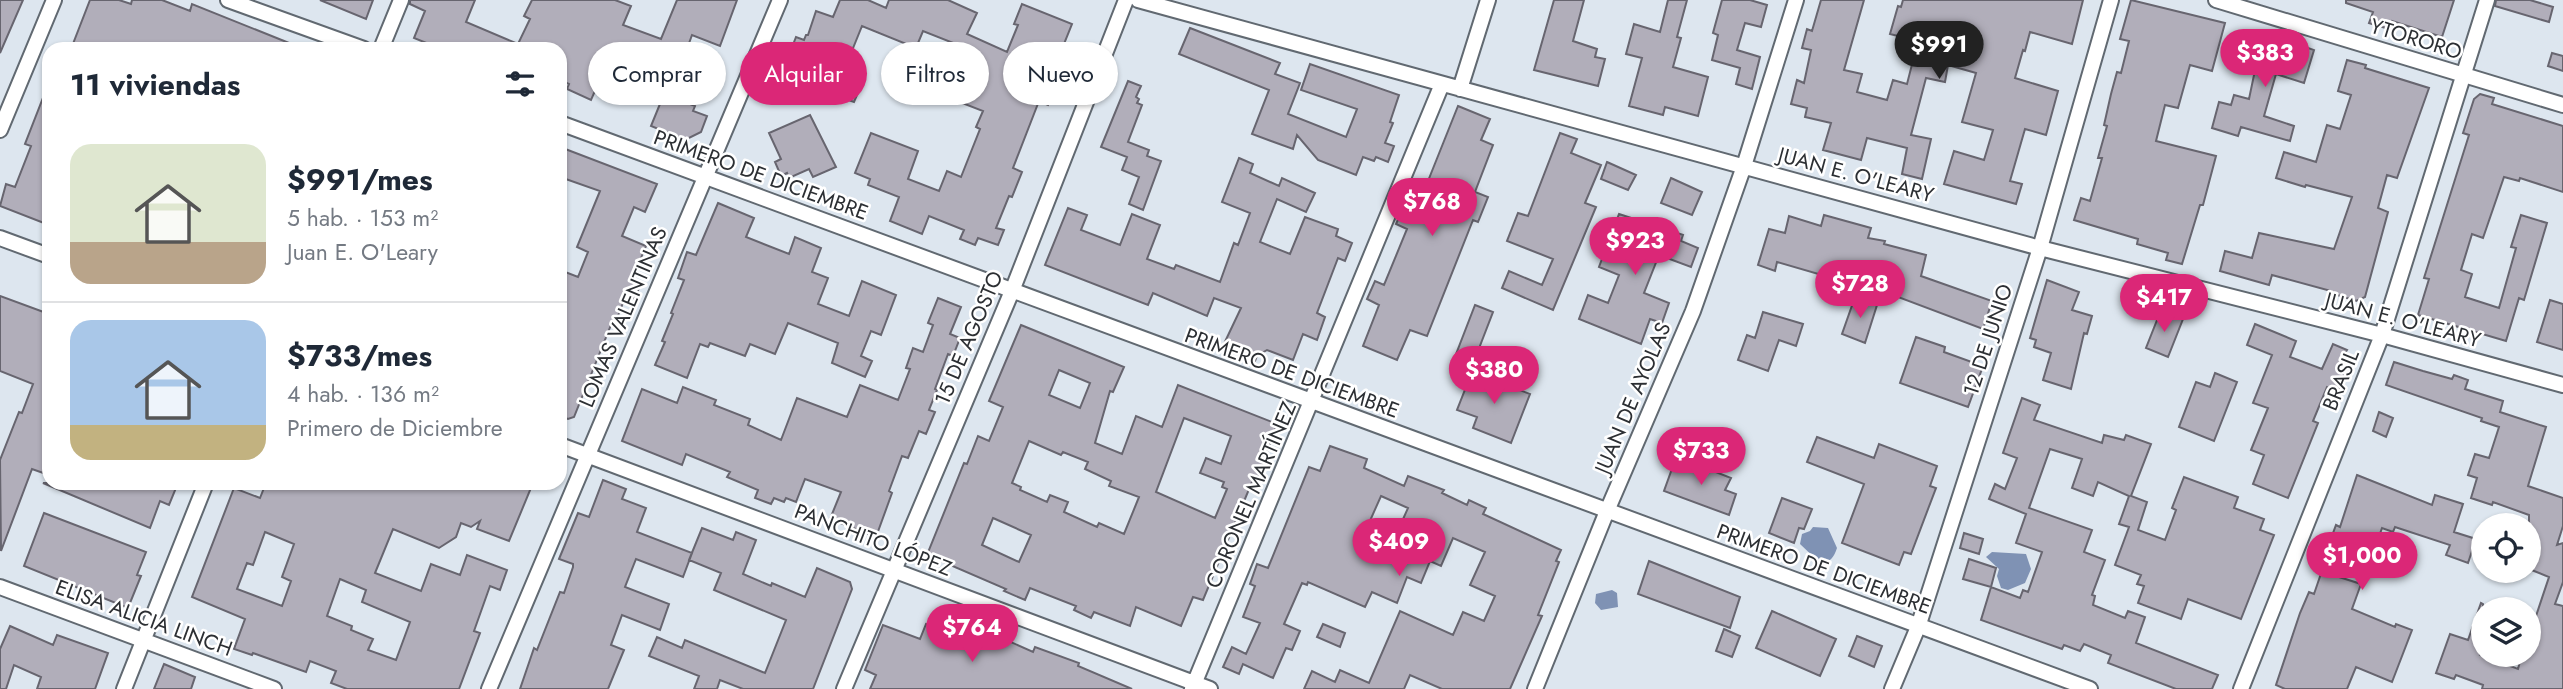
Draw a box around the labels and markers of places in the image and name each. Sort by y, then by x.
pin: $991 [1898,22,1980,81]
pin: $383 [2224,29,2306,89]
pin: $768 [1391,178,1473,238]
pin: $923 [1594,218,1676,277]
pin: $728 [1819,260,1901,320]
pin: $417 [2123,274,2205,334]
pin: $380 [1453,346,1535,406]
pin: $733 [1660,428,1742,487]
pin: $409 [1358,518,1440,578]
pin: $1,000 [2305,532,2419,592]
pin: $764 [931,604,1013,664]

